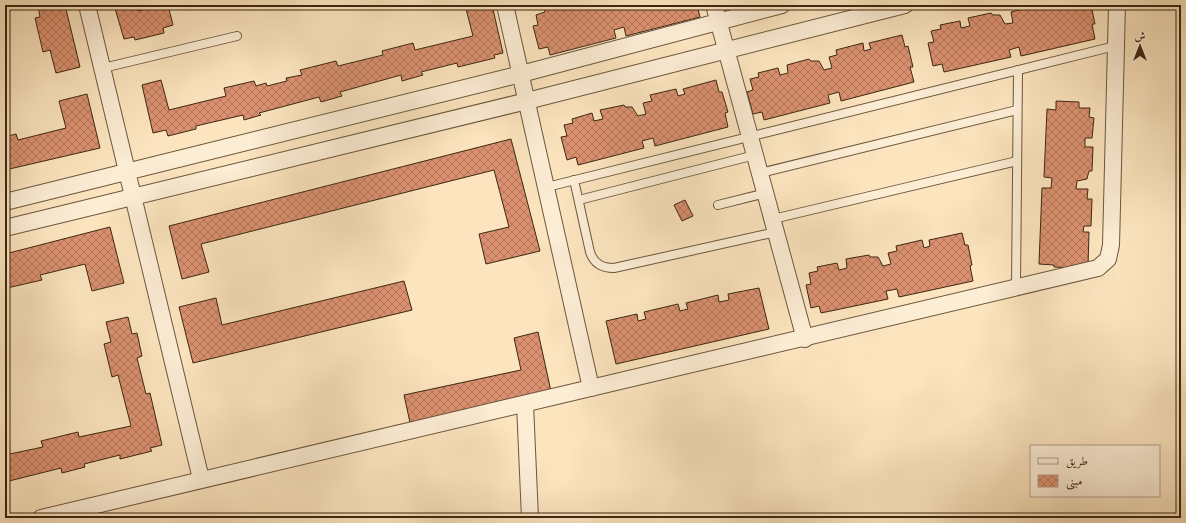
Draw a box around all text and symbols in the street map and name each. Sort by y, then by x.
north arrow [1120,26,1160,66]
text: ش [1135,29,1146,45]
legend [1030,445,1160,497]
text: طريق [1066,453,1088,471]
text: مبنى [1066,473,1082,491]

